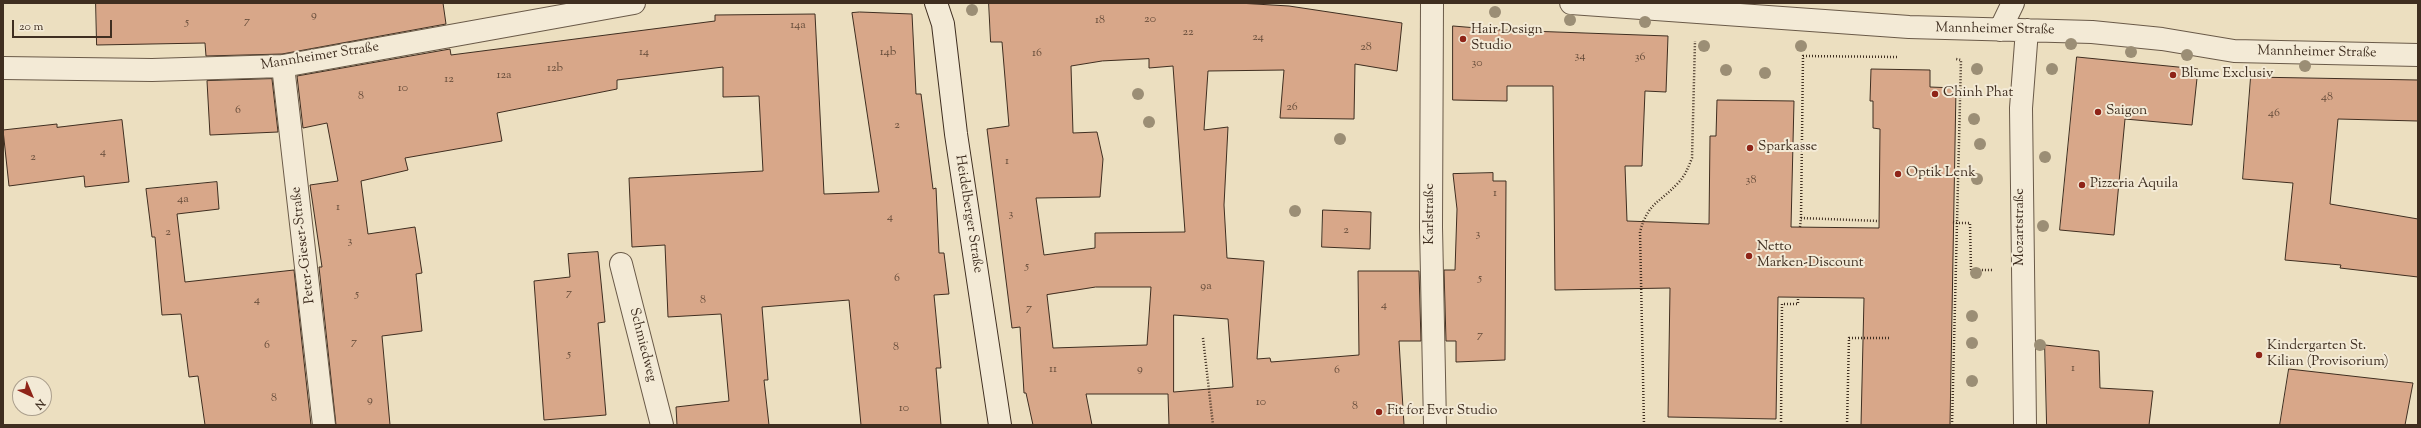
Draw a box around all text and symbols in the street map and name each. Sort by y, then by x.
house number: 9 [311,9,317,23]
scale bar [14,12,114,38]
house number: 20 [1144,13,1156,27]
house number: 18 [1095,14,1105,28]
house number: 7 [244,15,250,29]
house number: 5 [185,16,189,30]
text: 20 m [19,18,43,36]
house number: 14a [790,19,806,33]
street label: Mannheimer Straße [1935,21,2055,39]
place label: Hair Design Studio [1471,23,1543,56]
house number: 22 [1182,26,1194,40]
house number: 24 [1252,31,1264,45]
marker: Hair Design Studio [1458,34,1468,44]
street label: Mannheimer Straße [260,39,380,75]
house number: 28 [1360,41,1372,55]
street label: Mannheimer Straße [2257,44,2377,62]
house number: 14 [639,46,649,60]
house number: 14b [880,46,896,60]
house number: 16 [1032,47,1042,61]
house number: 34 [1575,50,1585,64]
house number: 36 [1635,51,1645,65]
house number: 30 [1471,57,1483,71]
house number: 12b [547,62,563,76]
place label: Blume Exclusiv [2181,67,2273,83]
house number: 12a [496,69,512,83]
marker: Blume Exclusiv [2168,70,2178,80]
house number: 12 [444,73,454,87]
house number: 10 [398,82,408,96]
place label: Chinh Phat [1943,86,2013,102]
marker: Chinh Phat [1930,89,1940,99]
house number: 8 [358,90,364,104]
house number: 48 [2321,91,2333,105]
house number: 26 [1286,101,1298,115]
house number: 6 [235,104,241,118]
place label: Saigon [2106,104,2147,120]
marker: Saigon [2093,107,2103,117]
house number: 46 [2268,107,2280,121]
house number: 2 [894,119,900,133]
place label: Sparkasse [1758,140,1817,156]
marker: Sparkasse [1745,143,1755,153]
house number: 4 [100,146,106,160]
house number: 2 [30,151,36,165]
street label: Heidelberger Straße [950,154,986,274]
house number: 1 [1005,155,1009,169]
place label: Optik Lenk [1906,166,1976,182]
marker: Optik Lenk [1893,169,1903,179]
house number: 38 [1746,174,1756,188]
place label: Pizzeria Aquila [2090,177,2178,193]
marker: Pizzeria Aquila [2077,180,2087,190]
street label: Karlstraße [1423,183,1439,245]
street label: Peter-Gieser-Straße [288,186,320,304]
house number: 1 [1493,187,1497,201]
street label: Mozartstraße [2013,188,2029,266]
house number: 4a [177,193,189,207]
house number: 1 [336,201,340,215]
house number: 3 [1009,208,1013,222]
house number: 4 [887,211,893,225]
house number: 2 [1343,224,1349,238]
house number: 2 [165,226,171,240]
house number: 3 [1476,228,1480,242]
house number: 3 [348,235,352,249]
place label: Netto Marken-Discount [1757,240,1864,272]
marker: Netto Marken-Discount [1744,251,1754,261]
house number: 5 [1025,260,1029,274]
house number: 6 [894,272,900,286]
house number: 5 [1478,272,1482,286]
house number: 9a [1200,280,1212,294]
house number: 7 [566,287,572,301]
house number: 5 [355,288,359,302]
house number: 4 [254,294,260,308]
house number: 8 [700,294,706,308]
house number: 4 [1381,299,1387,313]
house number: 7 [1026,302,1032,316]
street label: Schmiedweg [625,306,659,384]
house number: 7 [1477,329,1483,343]
house number: 7 [351,336,357,350]
house number: 6 [264,339,270,353]
place label: Kindergarten St. Kilian (Provisorium) [2267,339,2389,372]
house number: 8 [893,341,899,355]
house number: 5 [567,348,571,362]
marker: Kindergarten St. Kilian (Provisorium) [2254,350,2264,360]
house number: 1 [2071,362,2075,376]
house number: 11 [1049,363,1057,377]
house number: 9 [1137,363,1143,377]
house number: 6 [1334,364,1340,378]
north arrow [12,376,52,416]
house number: 8 [271,392,277,406]
house number: 9 [367,394,373,408]
text: N [31,395,48,413]
house number: 10 [1256,396,1266,410]
house number: 8 [1352,400,1358,414]
house number: 10 [899,402,909,416]
place label: Fit for Ever Studio [1387,404,1497,420]
marker: Fit for Ever Studio [1374,407,1384,417]

